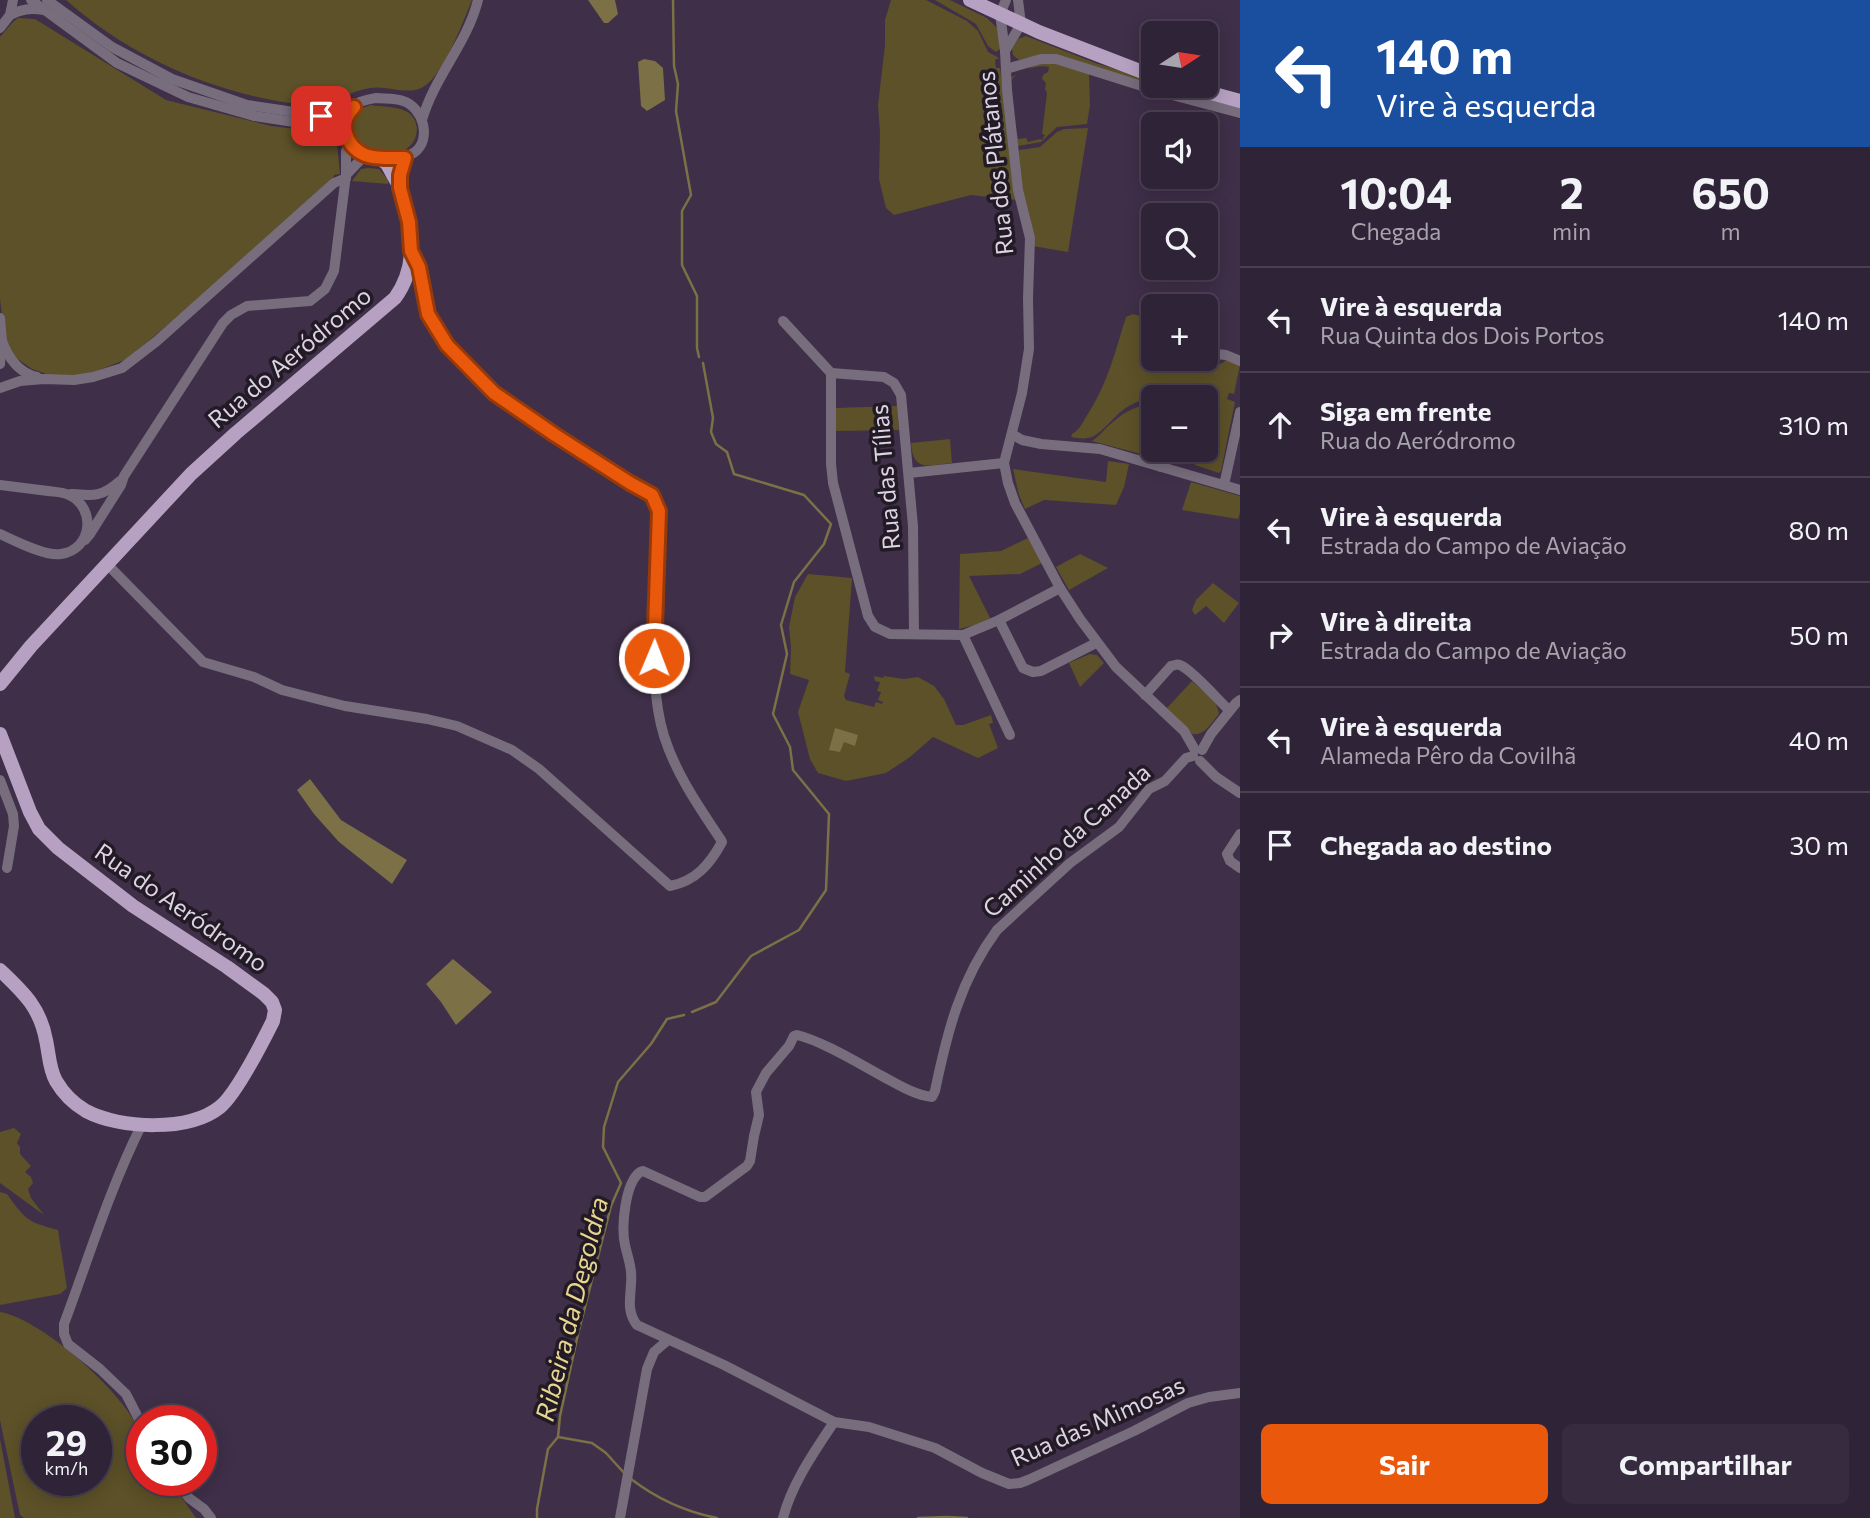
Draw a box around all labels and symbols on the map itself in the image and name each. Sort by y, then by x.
north arrow [1141,21,1218,98]
street label: Rua dos Plátanos [970,70,1019,257]
pin [291,86,351,146]
street label: Rua do Aeródromo [202,280,377,434]
street label: Rua das Tílias [864,403,905,551]
position arrow [617,621,691,695]
street label: Caminho da Canada [976,757,1156,923]
street label: Rua do Aeródromo [90,836,274,977]
water label: Ribeira da Degoldra [528,1193,613,1424]
street label: Rua das Mimosas [1006,1369,1189,1472]
speed limit sign: 30 [126,1405,217,1496]

